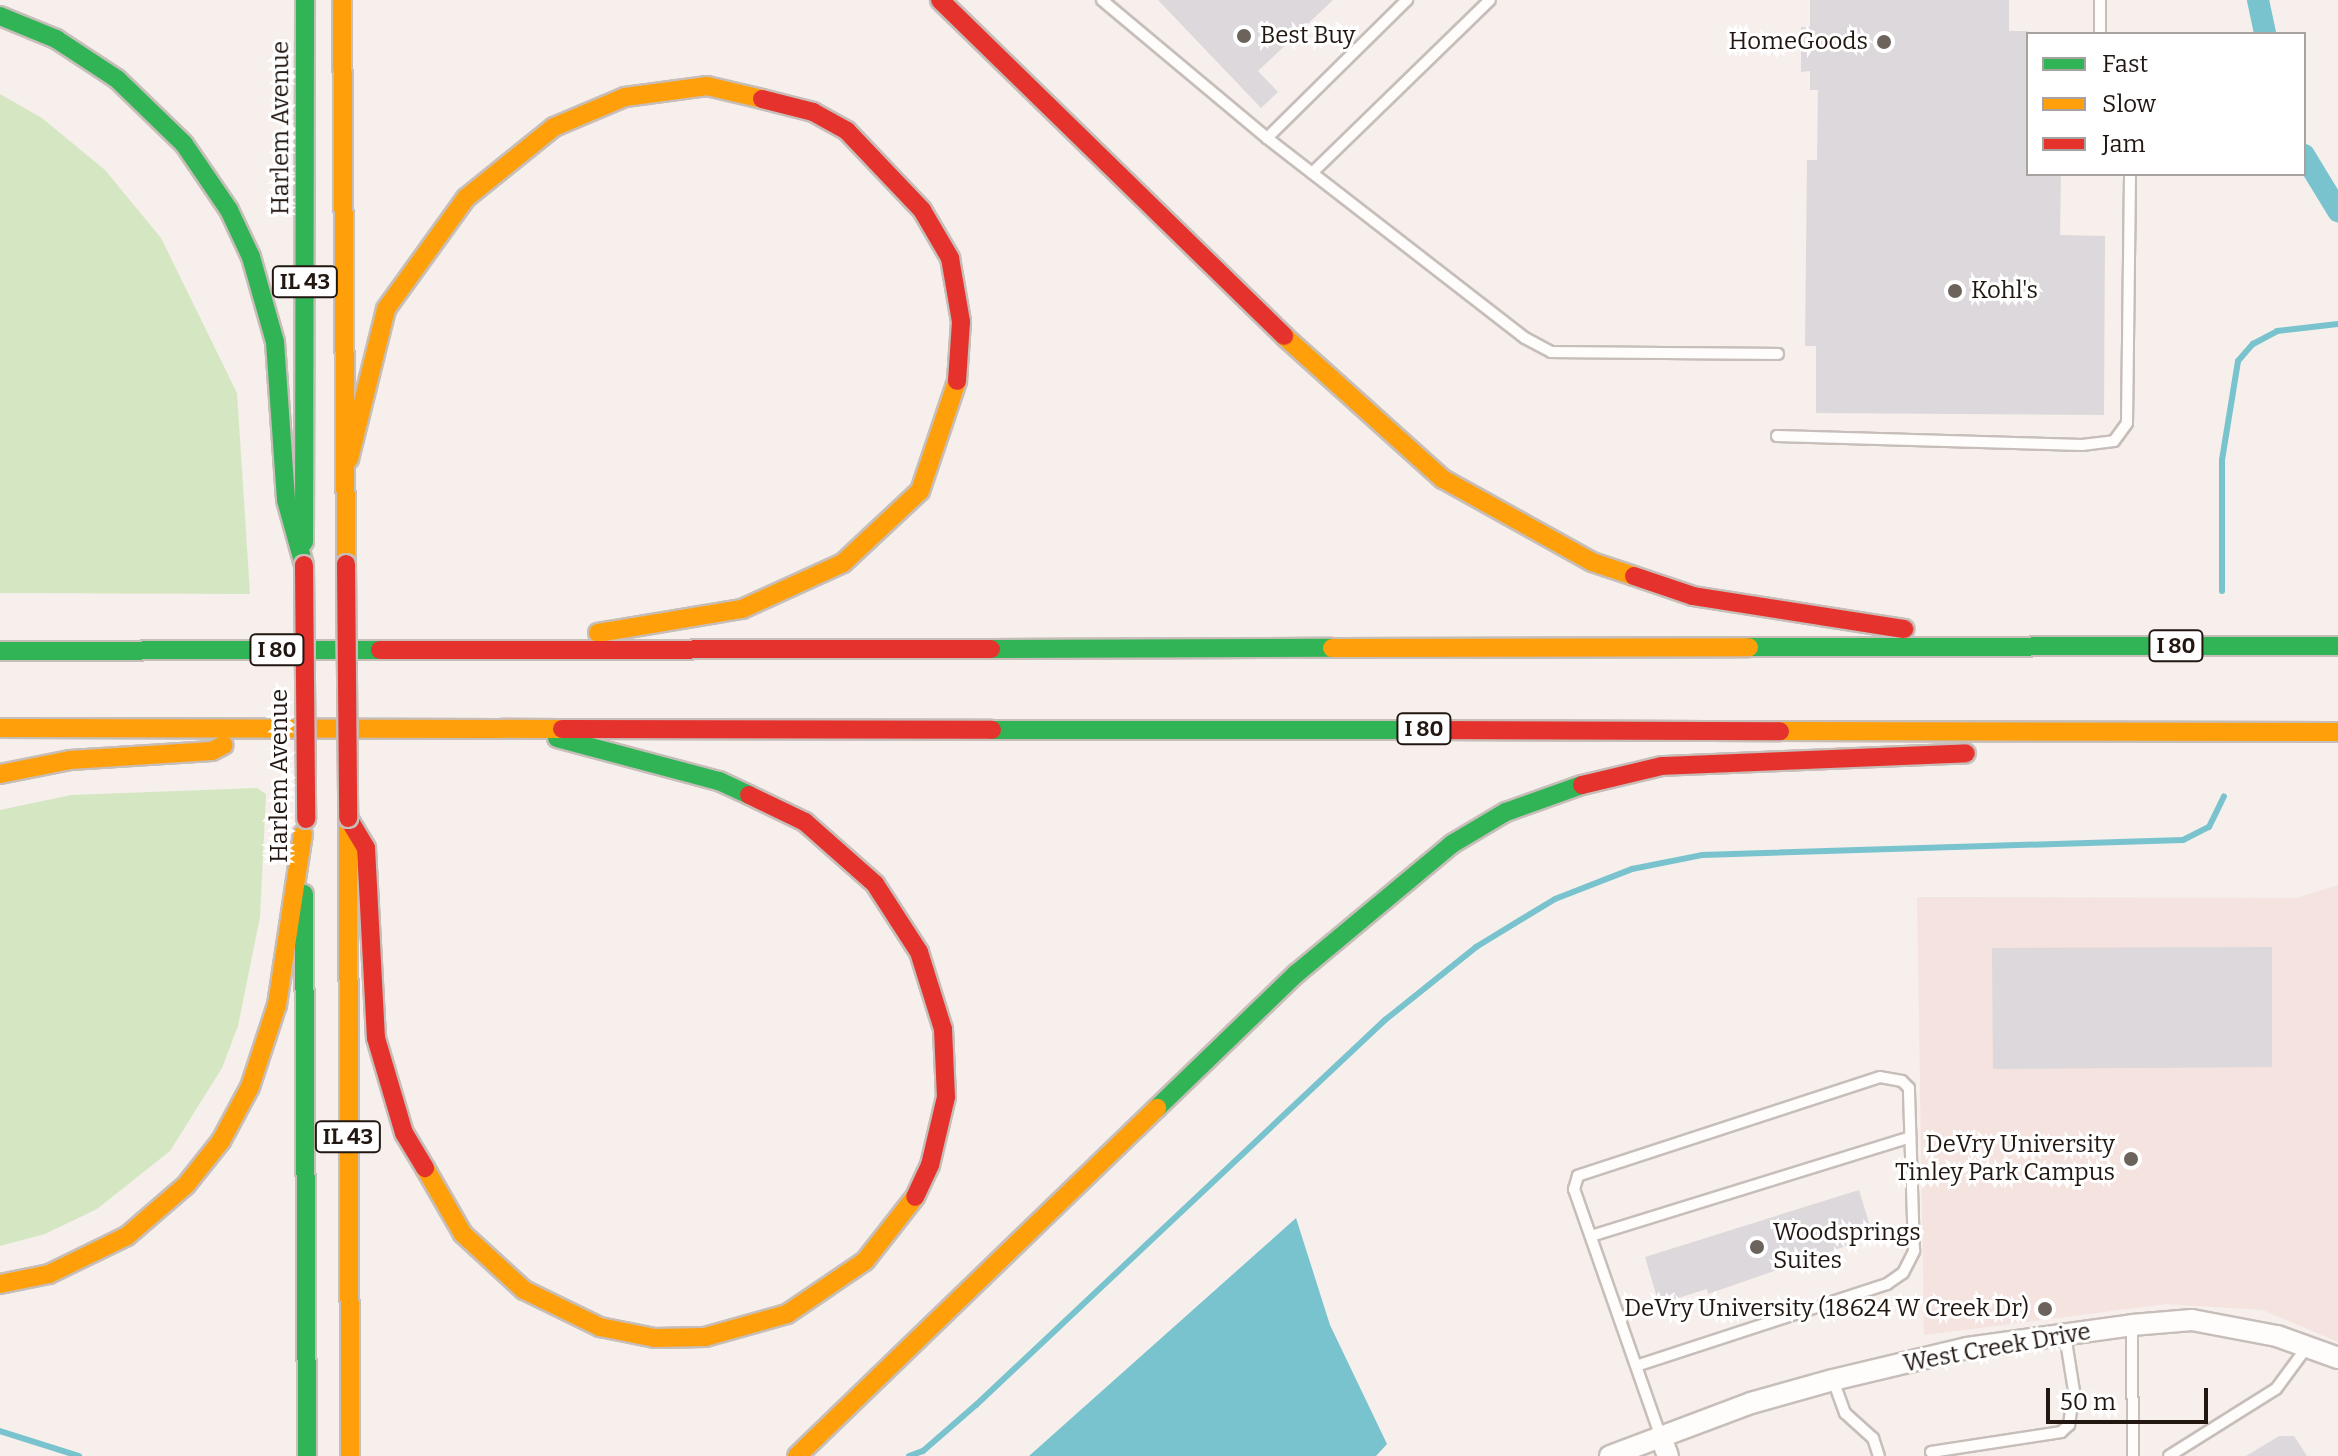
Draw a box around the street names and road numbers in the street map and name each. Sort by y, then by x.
street label: Harlem Avenue [267,41,295,215]
road number: IL 43 [271,264,339,300]
road number: I 80 [2148,628,2204,664]
road number: I 80 [249,632,305,668]
street label: Harlem Avenue [266,689,294,863]
road number: I 80 [1396,711,1452,747]
road number: IL 43 [314,1119,382,1155]
street label: West Creek Drive [1901,1317,2093,1379]

